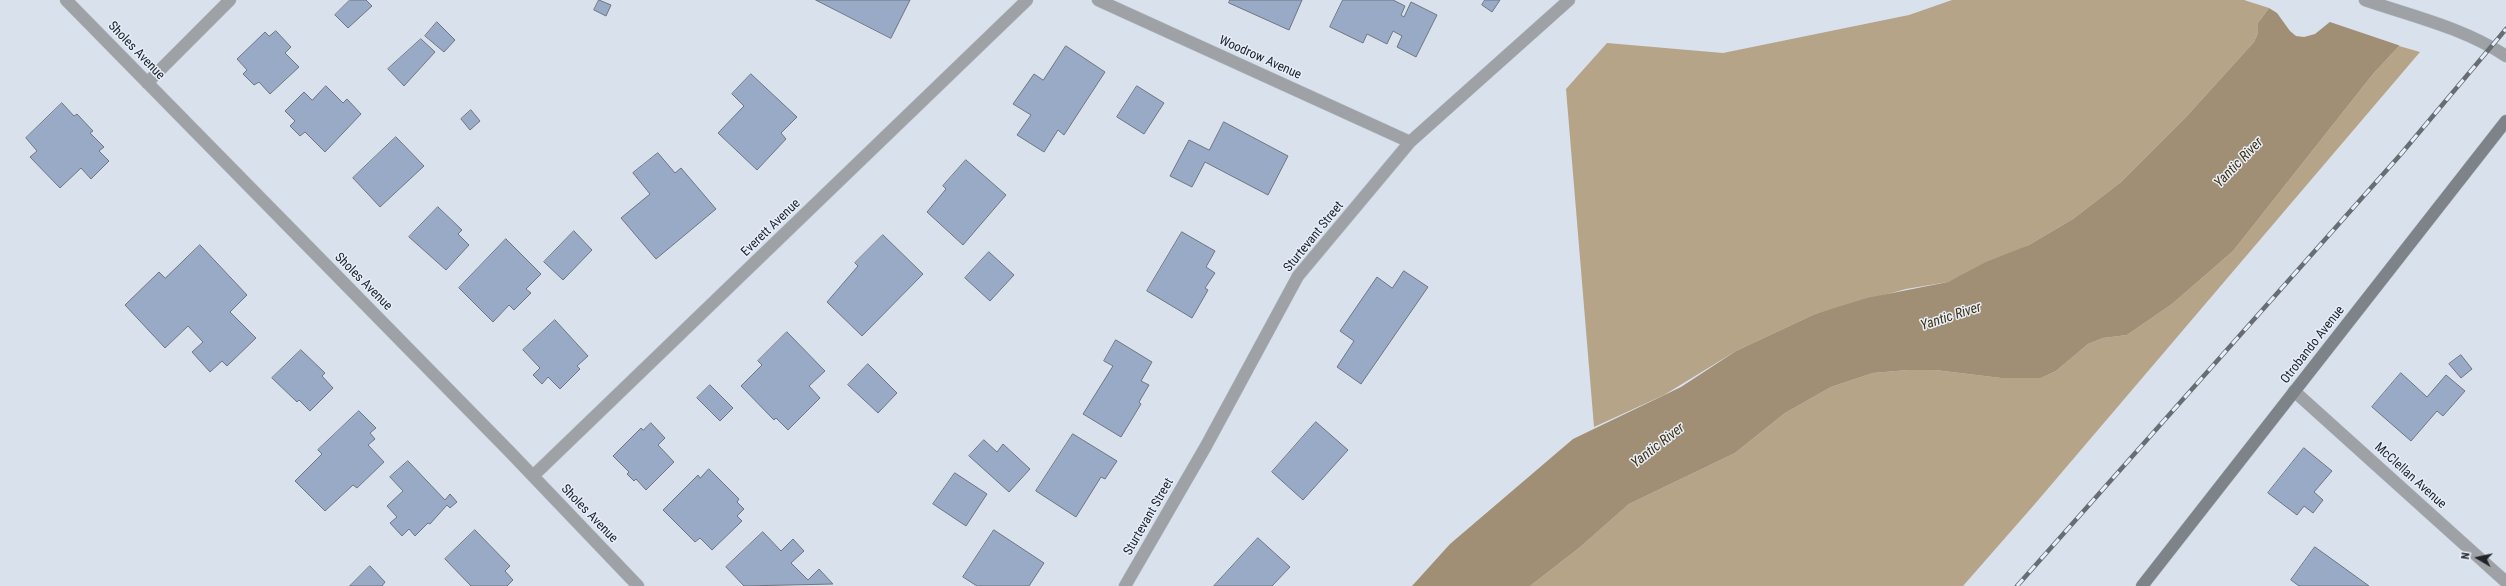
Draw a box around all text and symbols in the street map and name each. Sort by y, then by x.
street label: Sholes Avenue [104,19,168,83]
street label: Woodrow Avenue [1216,33,1304,83]
water label: Yantic River [2211,135,2267,191]
street label: Everett Avenue [738,196,804,260]
street label: Sturtevant Street [1281,199,1347,275]
street label: Sholes Avenue [331,250,395,314]
water label: Yantic River [1919,299,1983,335]
street label: Otrobando Avenue [2278,303,2348,387]
water label: Yantic River [1628,420,1688,472]
street label: McClellan Avenue [2371,440,2449,512]
street label: Sturtevant Street [1121,476,1177,558]
street label: Sholes Avenue [557,482,621,546]
north arrow [2458,538,2498,578]
text: N [2459,552,2473,560]

